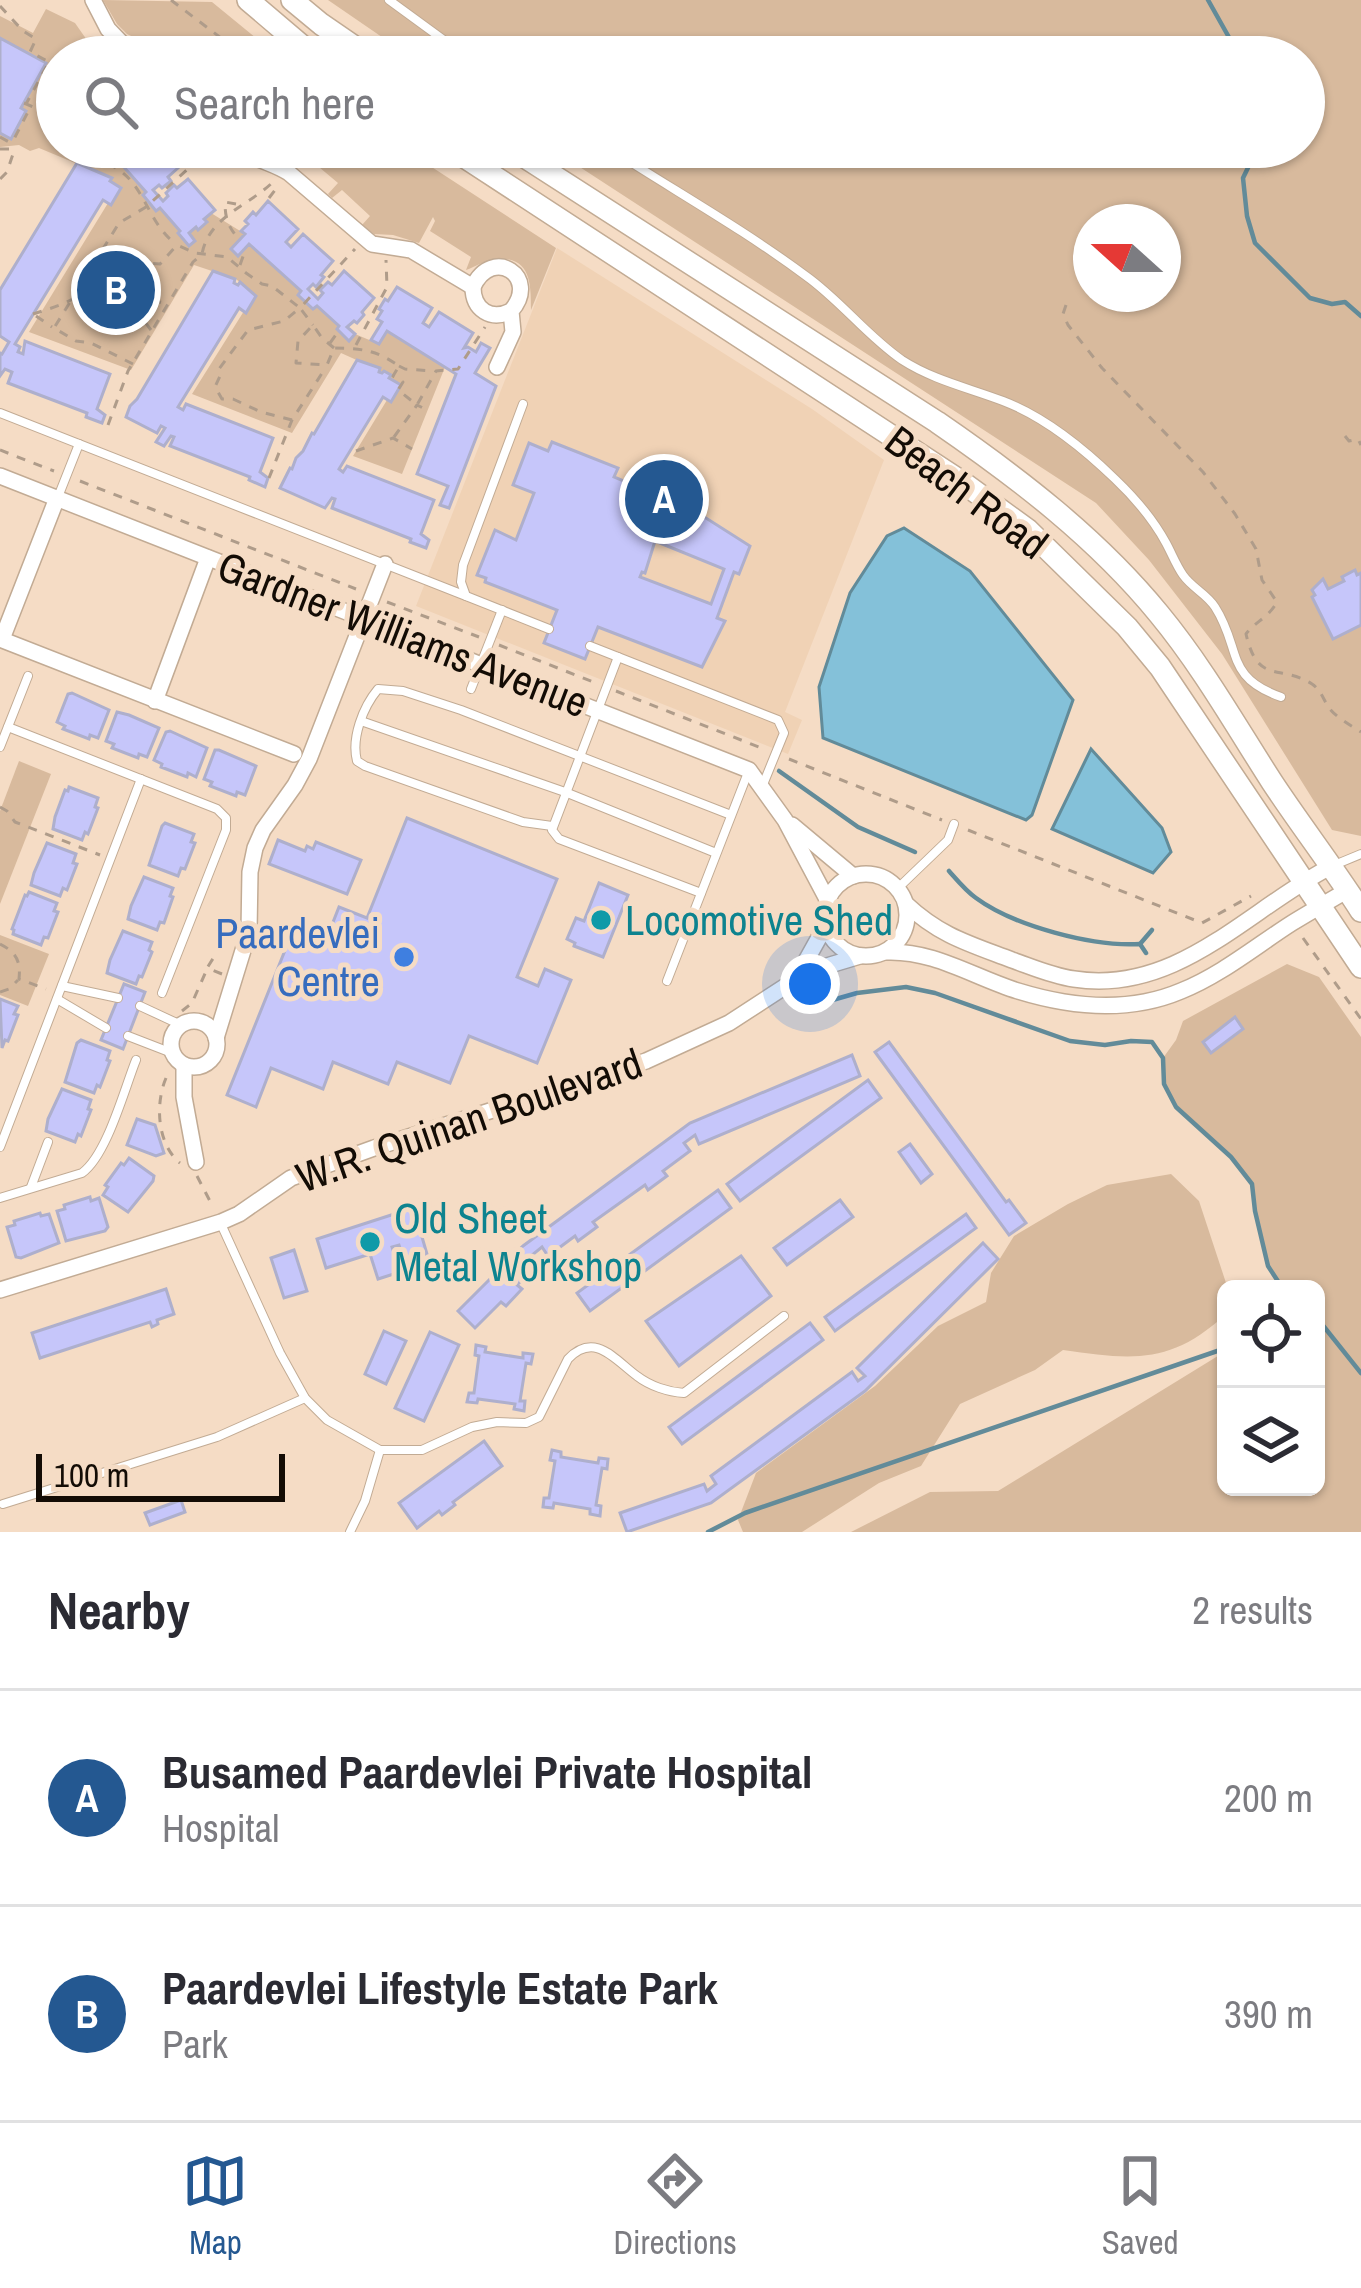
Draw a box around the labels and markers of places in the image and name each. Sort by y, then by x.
pin: B [77,245,155,335]
pin: A [625,454,703,544]
place label: Locomotive Shed [625,892,893,948]
place label: Paardevlei Centre [215,905,380,1009]
marker: Locomotive Shed [588,907,614,933]
marker: Paardevlei Centre [391,944,417,970]
place label: Old Sheet Metal Workshop [394,1190,642,1294]
marker: Old Sheet Metal Workshop [357,1229,383,1255]

